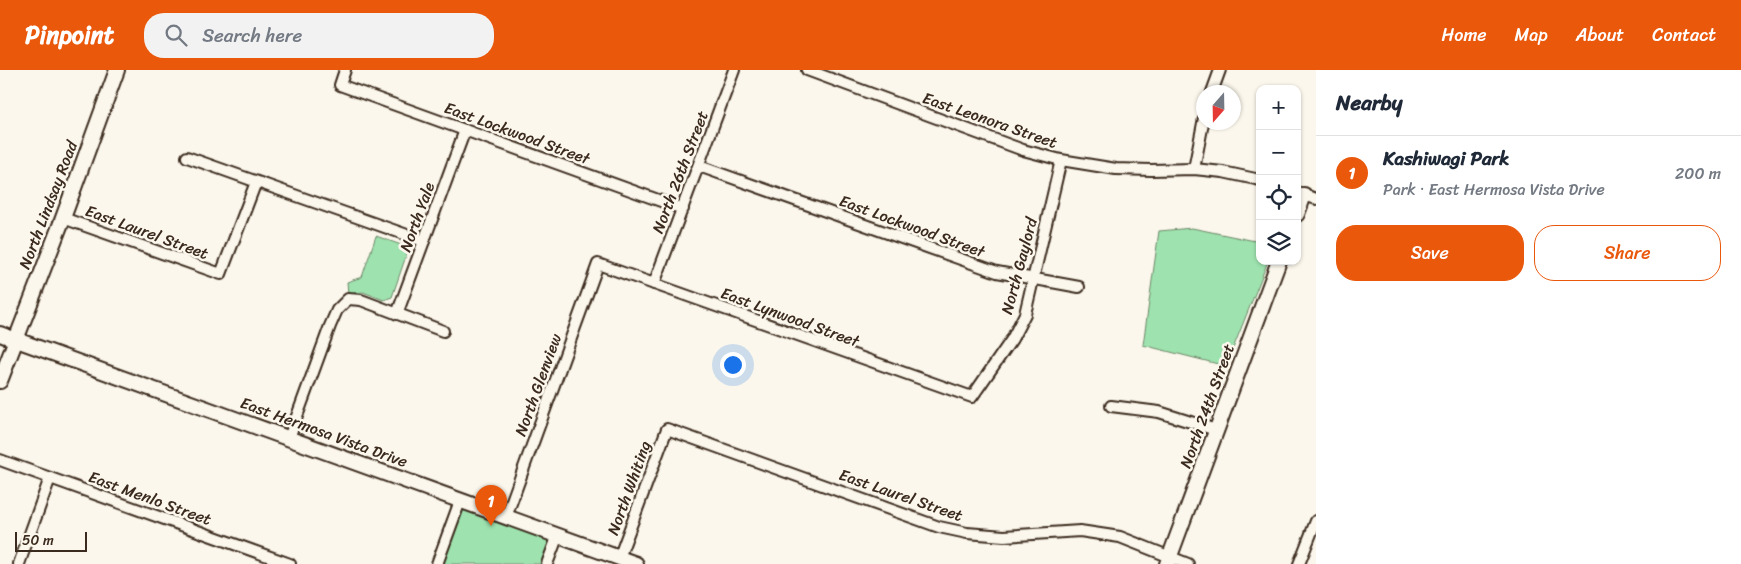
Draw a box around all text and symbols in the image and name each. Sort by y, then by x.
search box [144,13,494,58]
text: Pinpoint [25,14,114,56]
text: Search here [202,19,302,52]
text: Home [1442,19,1487,51]
text: Map [1515,19,1548,51]
text: About [1576,19,1624,51]
text: Contact [1652,19,1716,51]
icon: search [162,21,190,49]
street label: East Leonora Street [919,83,1061,157]
text: Nearby [1336,84,1402,122]
north arrow [1196,85,1241,130]
map controls [1256,85,1301,265]
button: + [1256,85,1301,130]
street label: East Lockwood Street [440,93,594,173]
street label: North 26th Street [643,106,717,238]
button: − [1256,130,1301,175]
street label: North Lindsay Road [10,135,86,273]
text: Kashiwagi Park [1383,142,1509,175]
text: 1 [1349,159,1355,188]
text: 200 m [1675,159,1721,188]
button: locate [1256,175,1301,220]
text: Park · East Hermosa Vista Drive [1383,175,1605,204]
street label: North Yale [391,178,443,256]
street label: East Lockwood Street [835,186,989,266]
street label: East Laurel Street [81,196,213,268]
street label: North Gaylord [992,213,1046,318]
button: layers [1256,220,1301,265]
button: Save [1336,225,1524,281]
button: Share [1534,225,1721,281]
street label: East Lynwood Street [717,278,864,356]
street label: North Glenview [506,329,570,440]
street label: North 24th Street [1171,340,1243,472]
your location [720,352,746,378]
street label: East Hermosa Vista Drive [236,388,412,476]
street label: North Whiting [598,437,660,539]
street label: East Laurel Street [835,460,967,530]
street label: East Menlo Street [84,462,216,534]
pin: 1 [475,485,507,526]
text: 50 m [22,528,54,553]
scale bar [15,529,88,552]

